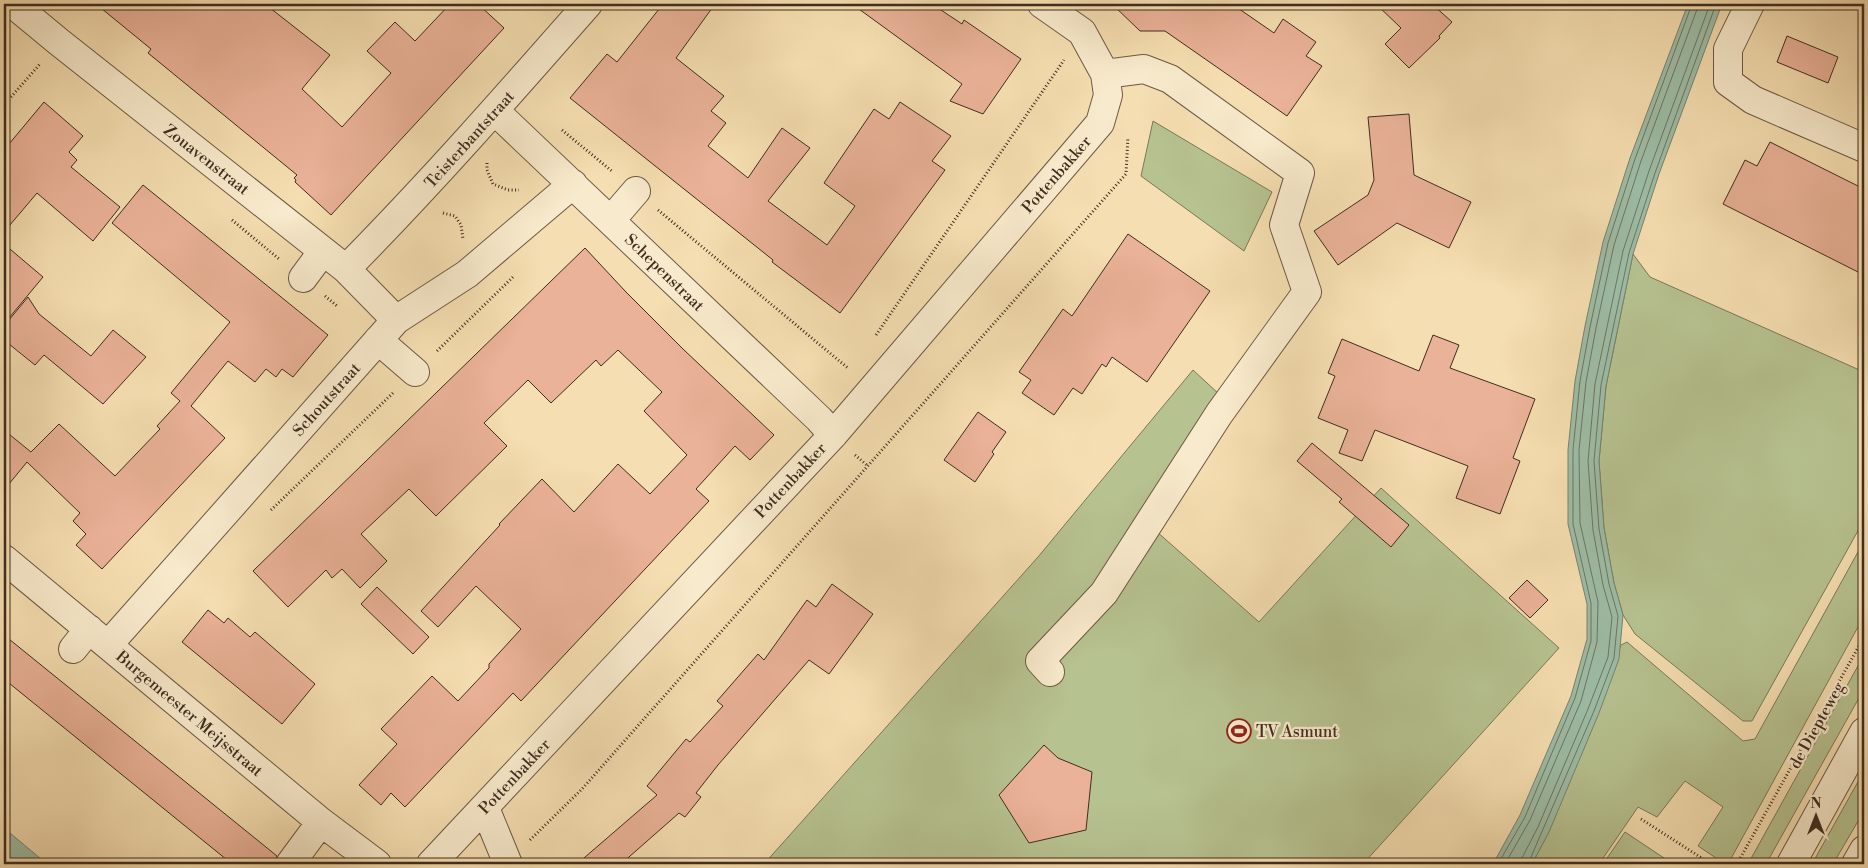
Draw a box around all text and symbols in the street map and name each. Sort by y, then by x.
street label: Teisterbantstraat [421,86,519,193]
street label: Zouavenstraat [160,120,254,200]
street label: Pottenbakker [1018,132,1096,218]
street label: Schepenstraat [620,230,709,316]
street label: Schoutstraat [289,359,365,441]
street label: Pottenbakker [751,439,831,523]
street label: Burgemeester Meijsstraat [111,646,267,781]
street label: de Diepteweg [1785,678,1849,772]
sports icon: TV Asmunt [1226,718,1252,744]
place label: TV Asmunt [1256,722,1338,742]
street label: Pottenbakker [475,735,555,819]
north arrow [1790,790,1840,840]
text: N [1810,795,1822,813]

